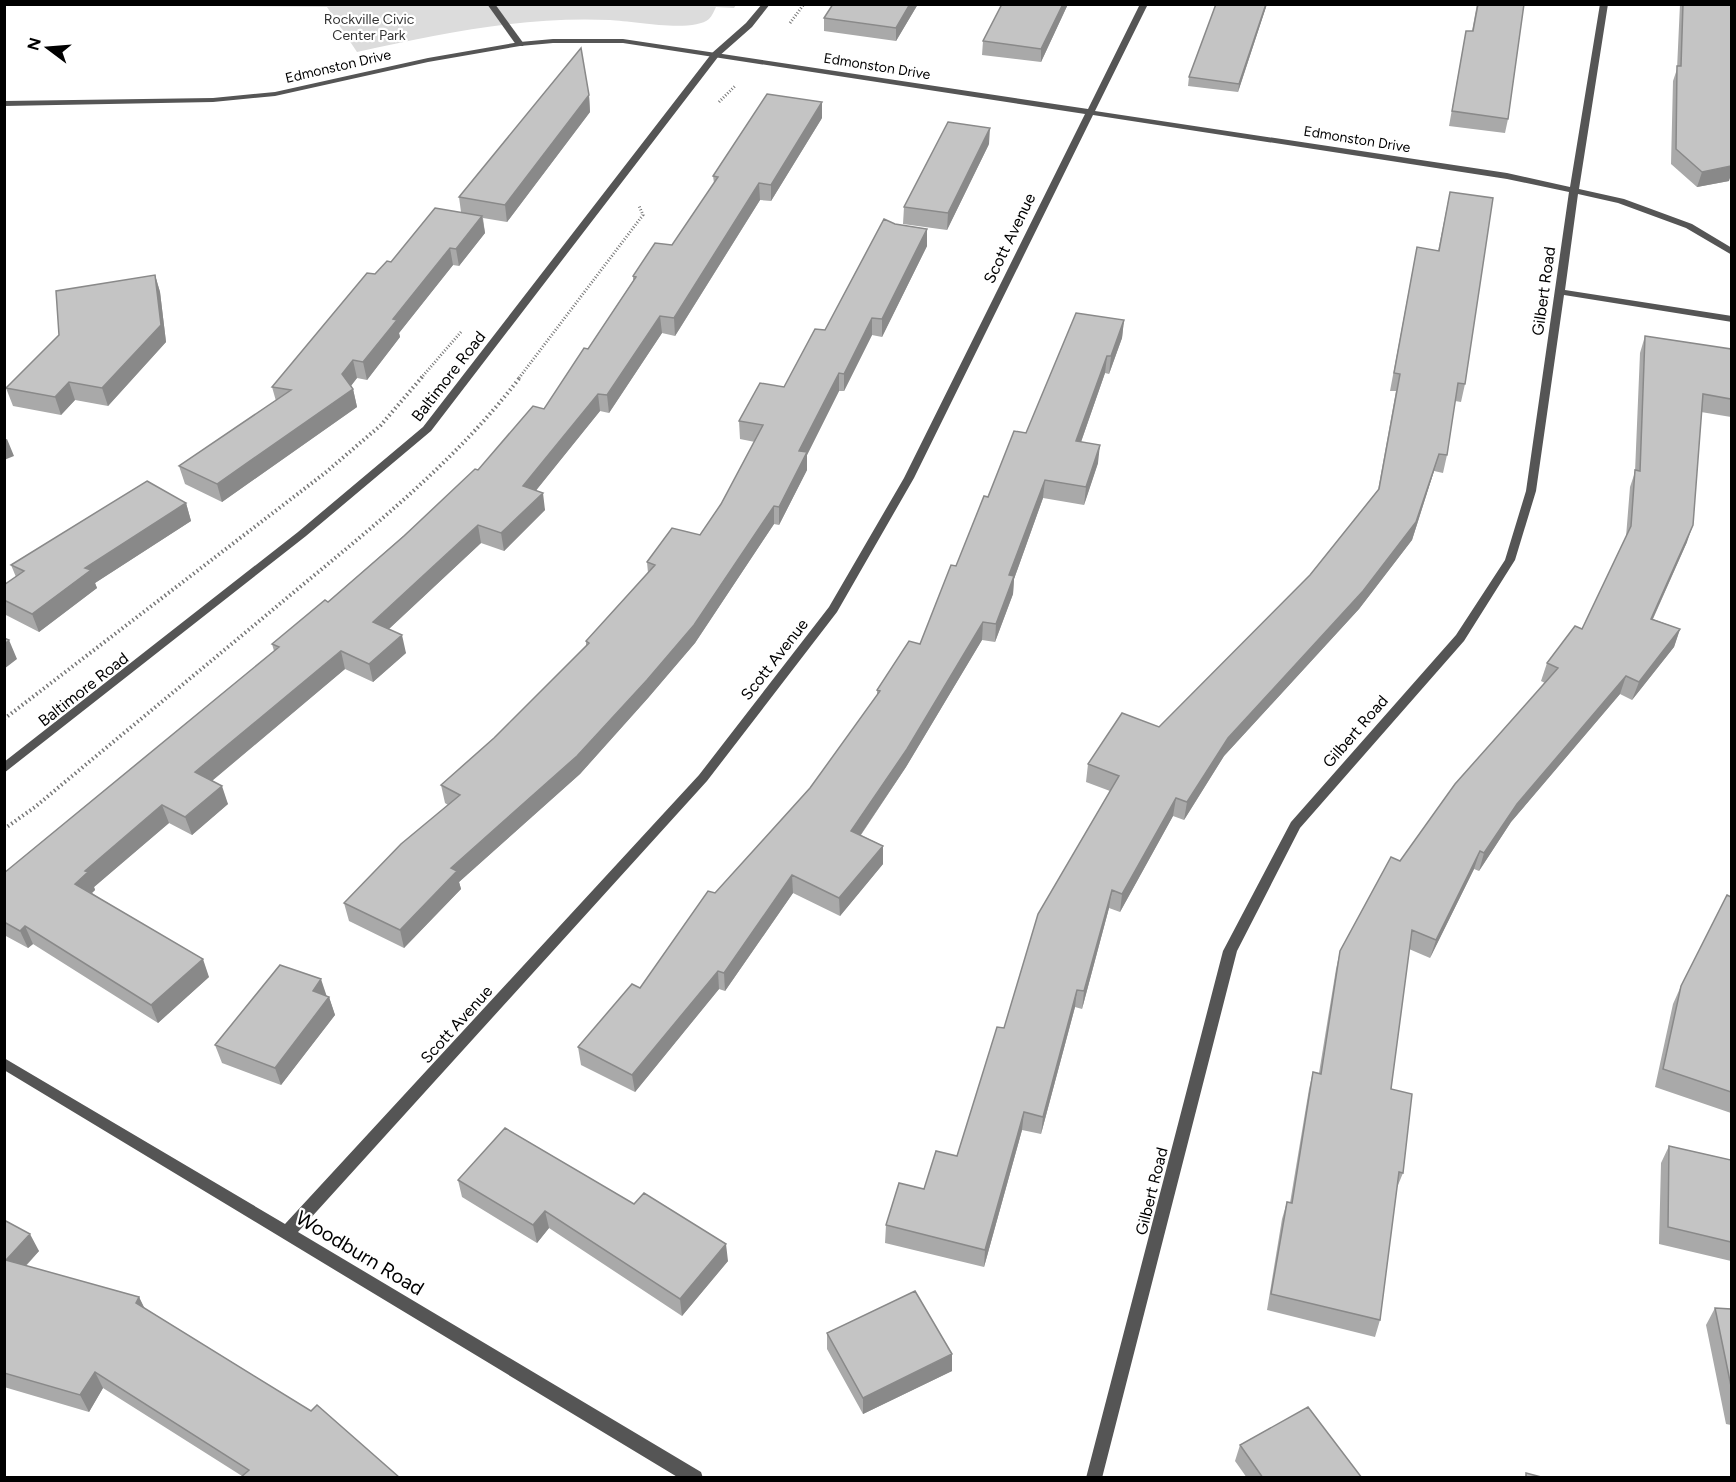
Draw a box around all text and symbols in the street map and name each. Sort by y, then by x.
park label: Rockville Civic Center Park [324,11,415,44]
north arrow [18,18,78,78]
text: N [23,35,45,53]
street label: Edmonston Drive [284,46,393,87]
street label: Edmonston Drive [822,50,932,83]
street label: Edmonston Drive [1302,123,1412,156]
street label: Scott Avenue [979,190,1040,286]
street label: Gilbert Road [1528,245,1559,337]
street label: Baltimore Road [407,327,489,425]
street label: Scott Avenue [737,615,812,704]
street label: Baltimore Road [34,648,132,730]
street label: Gilbert Road [1319,691,1392,771]
street label: Scott Avenue [417,981,496,1067]
street label: Gilbert Road [1131,1145,1172,1237]
street label: Woodburn Road [292,1205,428,1301]

